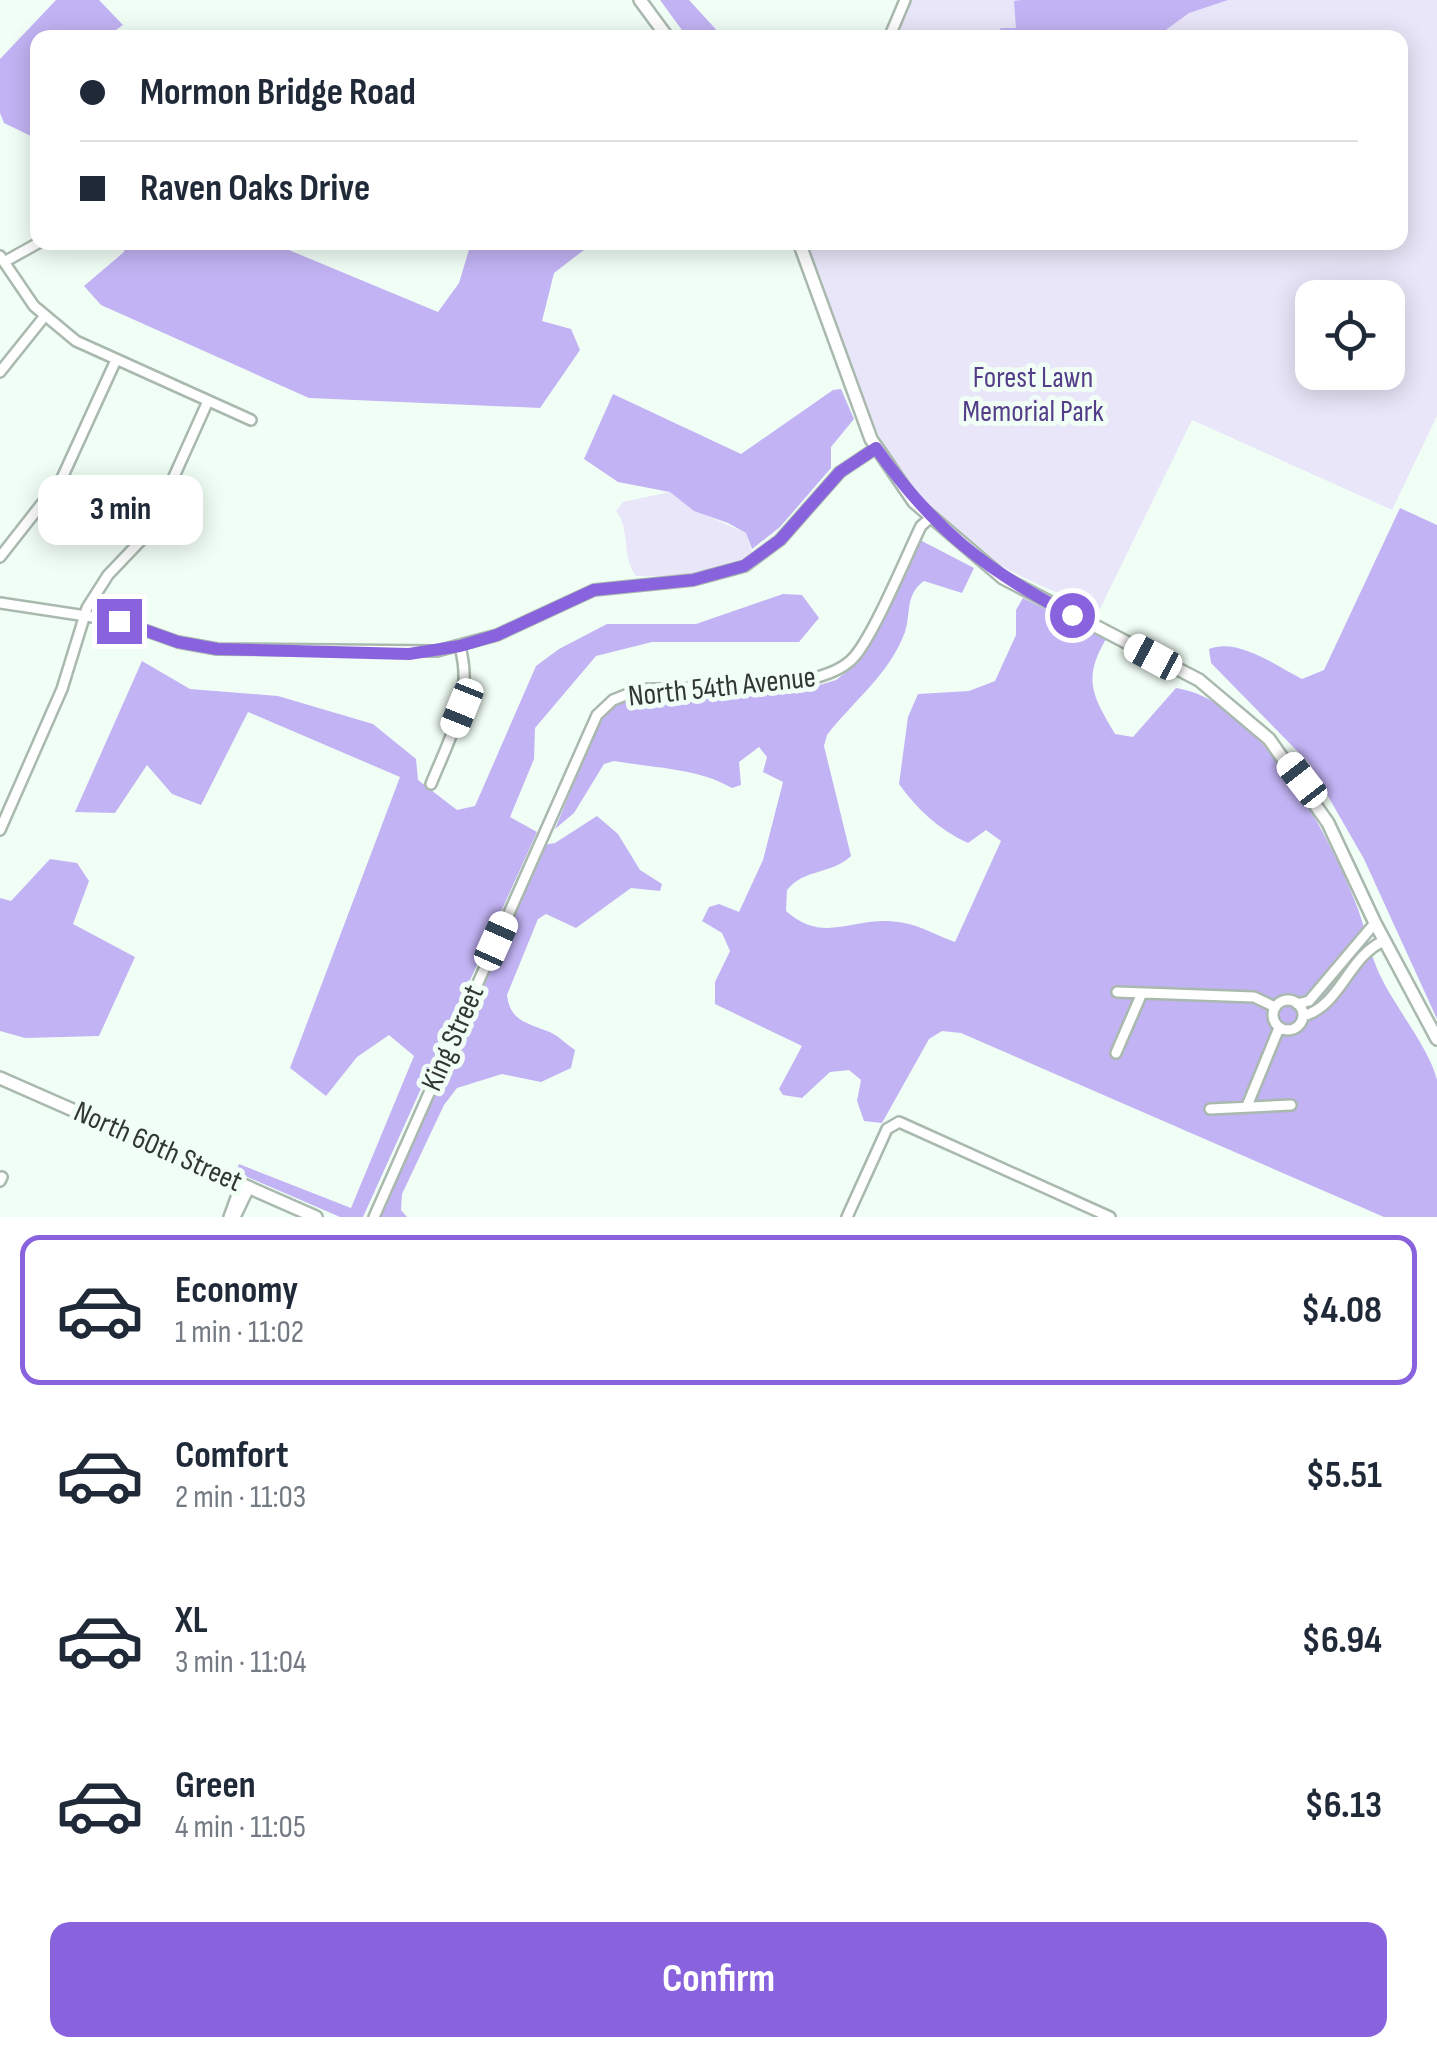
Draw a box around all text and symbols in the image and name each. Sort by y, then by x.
text: Mormon Bridge Road [140,70,416,115]
text: Raven Oaks Drive [140,166,370,211]
map controls [1295,280,1405,390]
button: locate [1295,280,1405,390]
park label: Forest Lawn Memorial Park [962,360,1104,430]
callout: 3 min [36,476,202,546]
text: 3 min [90,490,151,529]
route start [1050,593,1095,638]
route end [97,599,142,644]
car [1119,630,1187,684]
street label: North 54th Avenue [627,659,817,715]
car [437,675,487,741]
car [1272,747,1332,813]
car [470,907,522,975]
street label: King Street [414,979,492,1097]
street label: North 60th Street [68,1094,248,1200]
icon: car [55,1265,145,1355]
text: Economy [175,1268,298,1313]
text: $4.08 [1301,1288,1382,1333]
text: 1 min · 11:02 [175,1313,304,1352]
icon: car [55,1430,145,1520]
text: Comfort [175,1433,289,1478]
text: $5.51 [1306,1453,1382,1498]
text: 2 min · 11:03 [175,1478,306,1517]
icon: car [55,1595,145,1685]
text: XL [175,1598,208,1643]
text: $6.94 [1301,1618,1382,1663]
text: 3 min · 11:04 [175,1643,306,1682]
icon: car [55,1760,145,1850]
text: Green [175,1763,256,1808]
text: $6.13 [1304,1783,1382,1828]
text: 4 min · 11:05 [175,1808,306,1847]
button: Confirm [50,1922,1387,2037]

